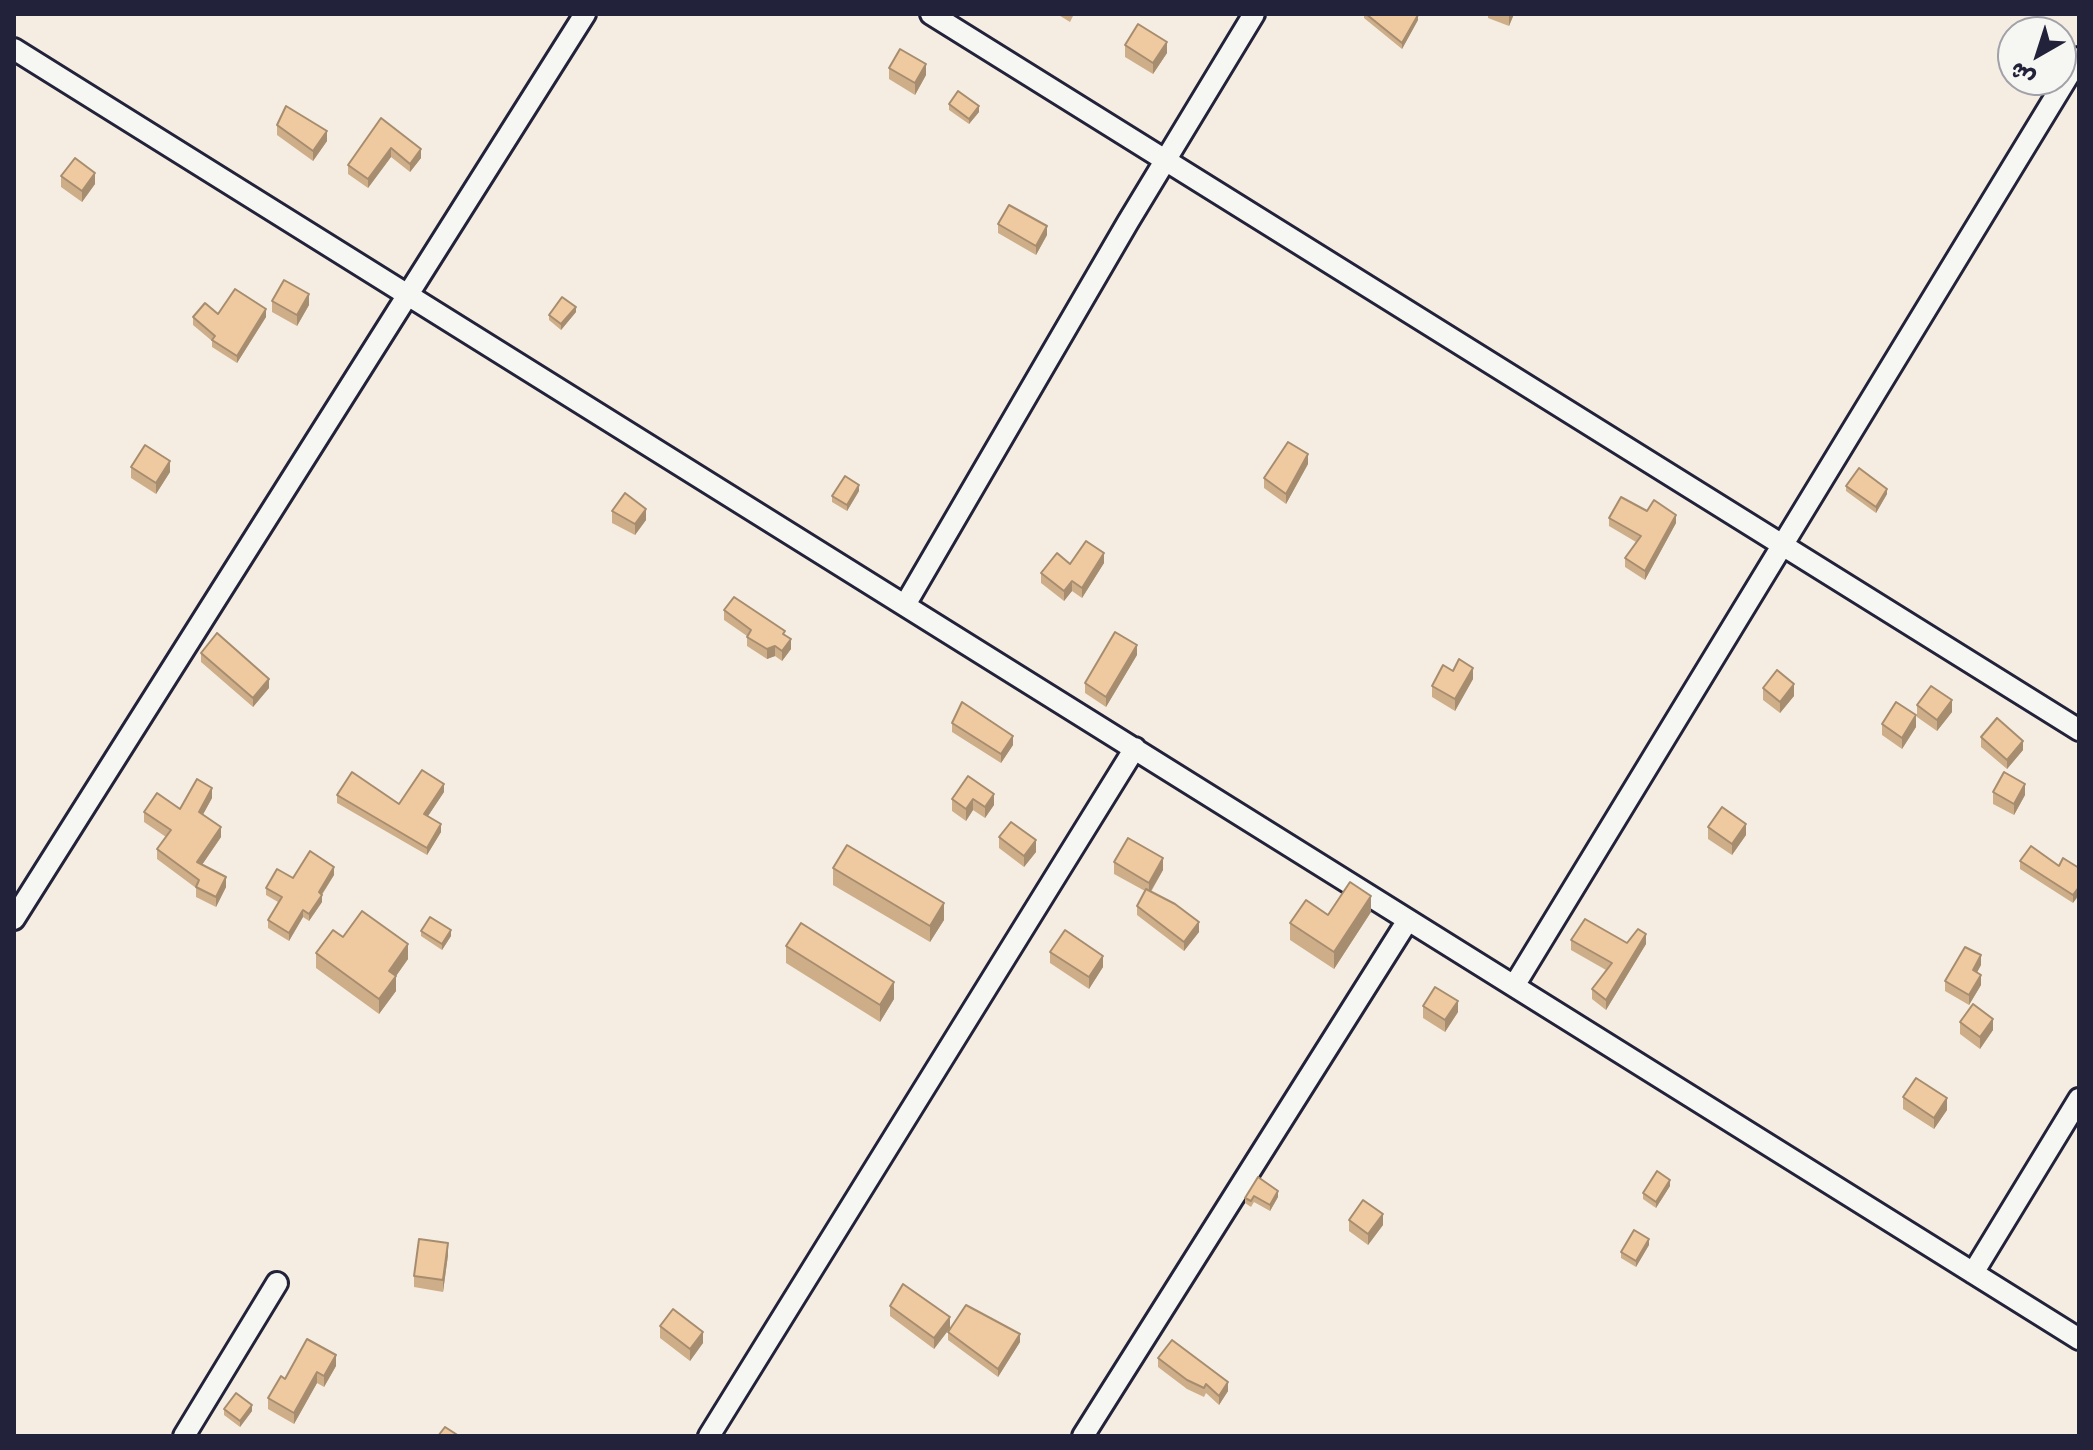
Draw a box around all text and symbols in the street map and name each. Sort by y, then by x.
north arrow [1997,16,2077,96]
text: ش [2005,55,2041,92]

